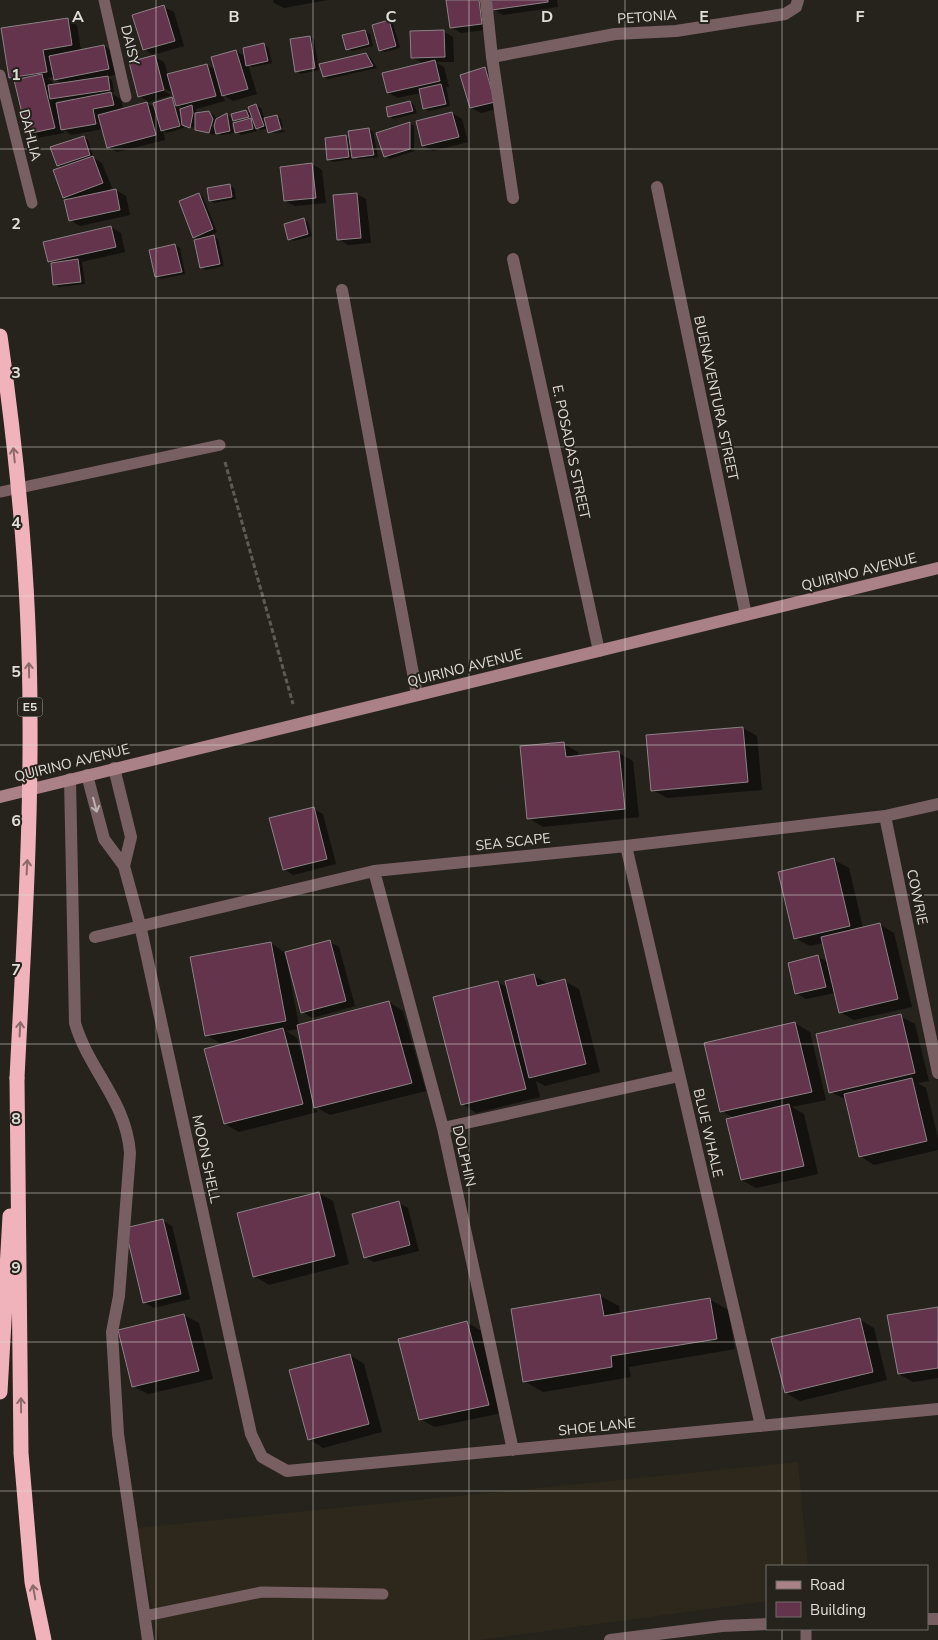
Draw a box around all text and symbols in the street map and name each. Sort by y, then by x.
street label: PETONIA [617,5,677,29]
text: A [72,6,84,28]
text: B [228,6,240,28]
text: C [386,6,397,28]
text: D [541,6,553,28]
text: E [699,6,709,28]
text: F [856,6,865,28]
street label: DAISY [116,23,144,68]
text: 1 [11,64,21,86]
street label: DAHLIA [14,107,46,163]
text: 2 [11,213,21,235]
street label: BUENAVENTURA STREET [689,314,743,483]
text: 3 [11,362,21,384]
street label: E. POSADAS STREET [547,383,595,521]
one-way arrow [9,447,19,463]
text: 4 [11,512,21,534]
street label: QUIRINO AVENUE [799,548,919,596]
street label: QUIRINO AVENUE [405,644,525,692]
text: 5 [11,661,21,683]
one-way arrow [25,662,34,678]
road number: E5 [18,698,42,716]
street label: QUIRINO AVENUE [12,739,132,787]
one-way arrow [91,796,101,812]
text: 6 [11,810,21,832]
street label: SEA SCAPE [475,829,551,855]
one-way arrow [22,859,32,876]
street label: COWRIE [902,868,932,926]
text: 7 [11,959,21,981]
one-way arrow [15,1022,24,1038]
street label: BLUE WHALE [689,1087,727,1179]
text: 8 [11,1108,21,1130]
street label: MOON SHELL [187,1113,225,1205]
street label: DOLPHIN [448,1124,480,1188]
text: 9 [11,1257,21,1279]
one-way arrow [16,1397,26,1413]
street label: SHOE LANE [557,1413,637,1441]
legend [766,1565,928,1630]
text: Road [810,1575,845,1595]
one-way arrow [29,1585,38,1601]
text: Building [810,1600,866,1620]

